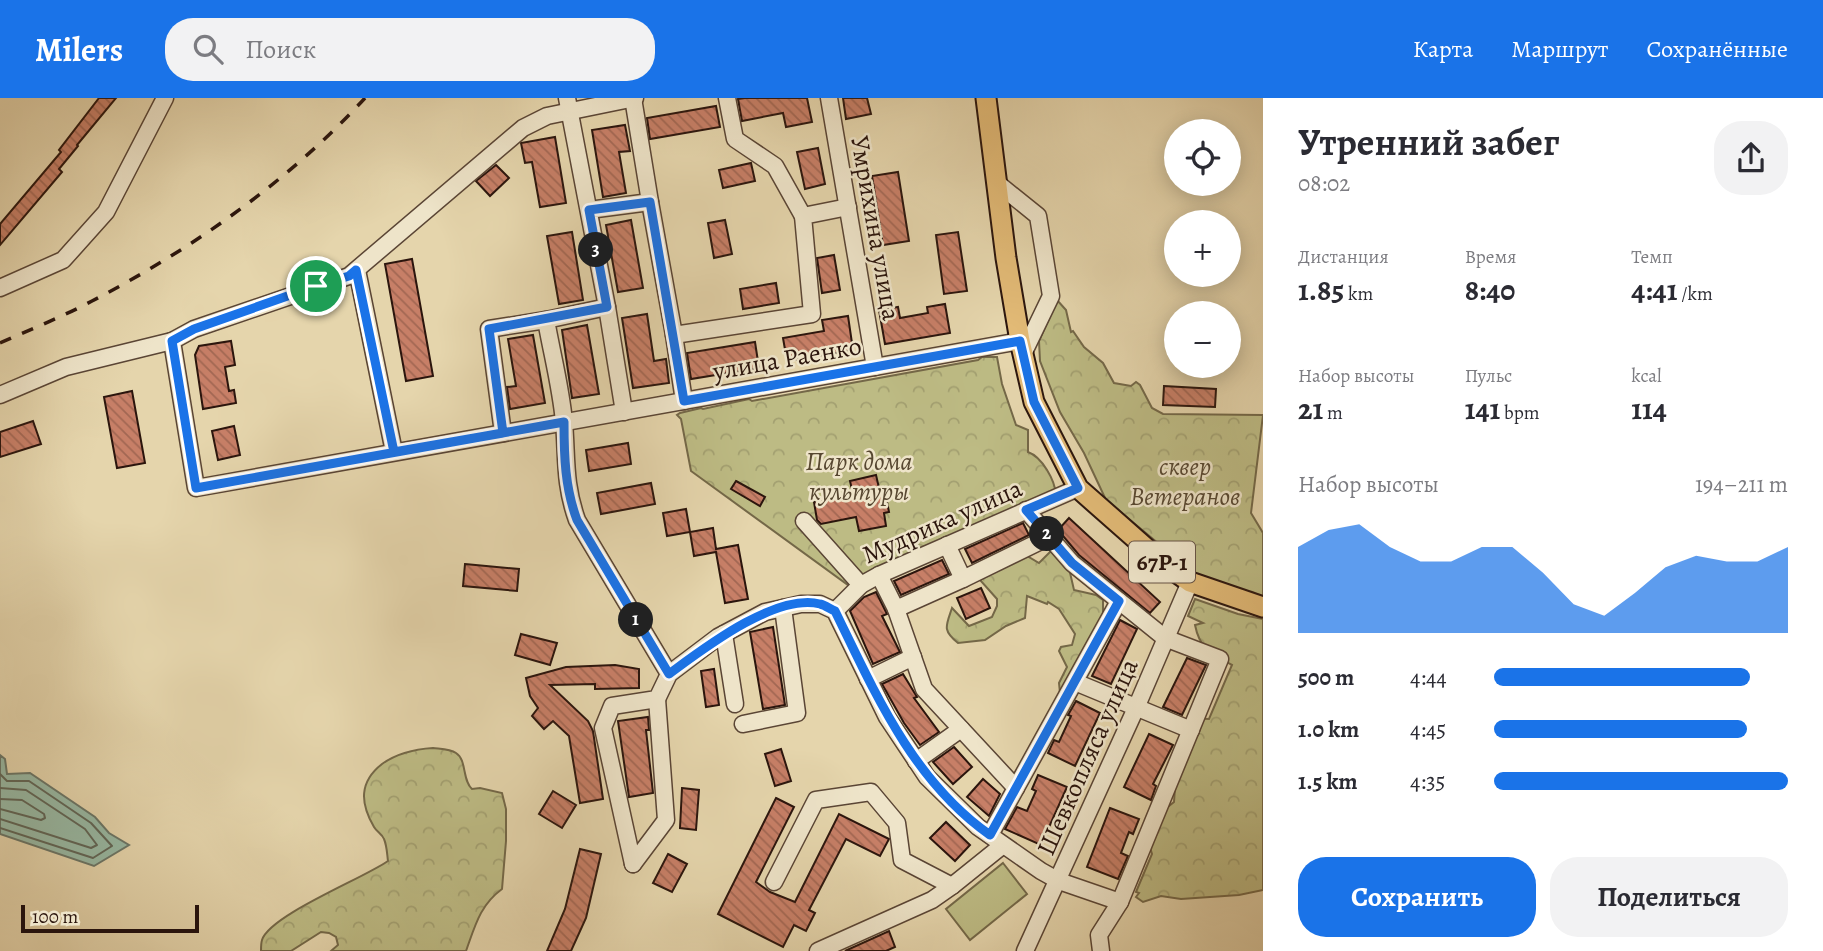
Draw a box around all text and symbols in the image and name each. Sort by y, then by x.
search box [165,18,655,81]
text: Milers [35,27,123,72]
icon: search [189,30,227,68]
text: Поиск [245,32,316,67]
text: Карта [1413,33,1473,65]
text: Маршрут [1511,33,1609,65]
text: Сохранённые [1647,33,1788,65]
text: Утренний забег [1298,116,1559,168]
map controls [1164,119,1241,378]
button: locate [1164,119,1241,196]
button: share [1714,121,1788,195]
street label: Умрихина улица [842,133,909,323]
text: 08:02 [1298,168,1350,199]
button: + [1164,210,1241,287]
pin: 3 [578,232,614,268]
text: 3 [591,236,600,262]
text: Дистанция [1298,244,1389,270]
text: Время [1465,244,1516,270]
text: Темп [1631,244,1673,270]
pin [286,256,346,316]
icon: arrive [297,267,335,305]
text: 1.85 [1298,270,1344,310]
text: 8:40 [1465,270,1515,310]
text: 4:41 [1631,270,1677,310]
text: km [1344,281,1373,307]
text: /km [1677,281,1713,307]
button: − [1164,301,1241,378]
street label: улица Раенко [709,328,864,389]
text: Набор высоты [1298,363,1414,389]
text: Пульс [1465,363,1512,389]
text: kcal [1631,363,1662,389]
text: 21 [1298,389,1323,429]
text: 141 [1465,389,1500,429]
text: 114 [1631,389,1667,429]
text: m [1323,400,1343,426]
text: bpm [1500,400,1540,426]
park label: Парк дома культуры [805,444,913,509]
park label: сквер Ветеранов [1130,449,1240,514]
text: Набор высоты [1298,469,1439,500]
text: 194–211 m [1695,469,1788,500]
street label: Мудрика улица [857,471,1028,572]
pin: 2 [1030,516,1064,551]
text: 2 [1042,520,1051,546]
road number: 67Р-1 [1129,542,1195,583]
pin: 1 [618,602,654,638]
text: 1 [632,606,639,632]
street label: Шевкопляса улица [1028,653,1147,861]
text: 500 m [1298,662,1354,693]
text: 4:44 [1410,662,1447,693]
text: 1.0 km [1298,714,1359,745]
text: 4:45 [1410,714,1446,745]
text: 1.5 km [1298,766,1358,797]
text: 4:35 [1410,766,1445,797]
button: Сохранить [1298,857,1536,937]
button: Поделиться [1550,857,1788,937]
scale bar [21,902,200,934]
text: 100 m [32,904,78,930]

